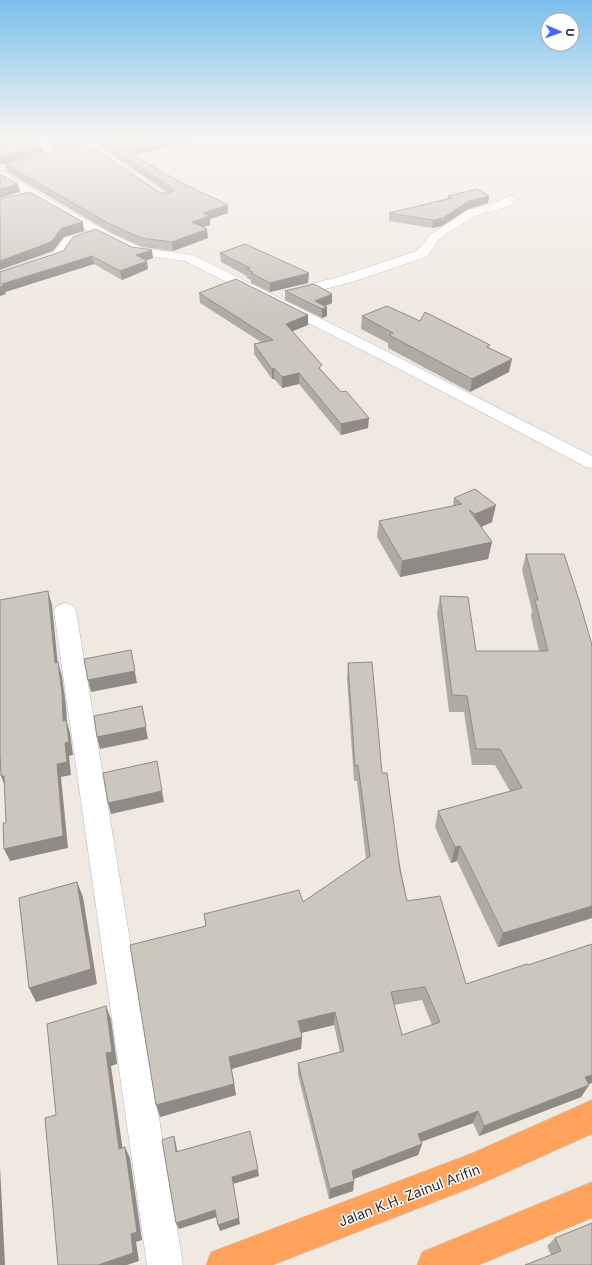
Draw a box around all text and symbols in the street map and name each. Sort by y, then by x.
north arrow [540,12,580,52]
text: U [563,28,577,37]
street label: Jalan K.H. Zainul Arifin [336,1160,482,1230]

